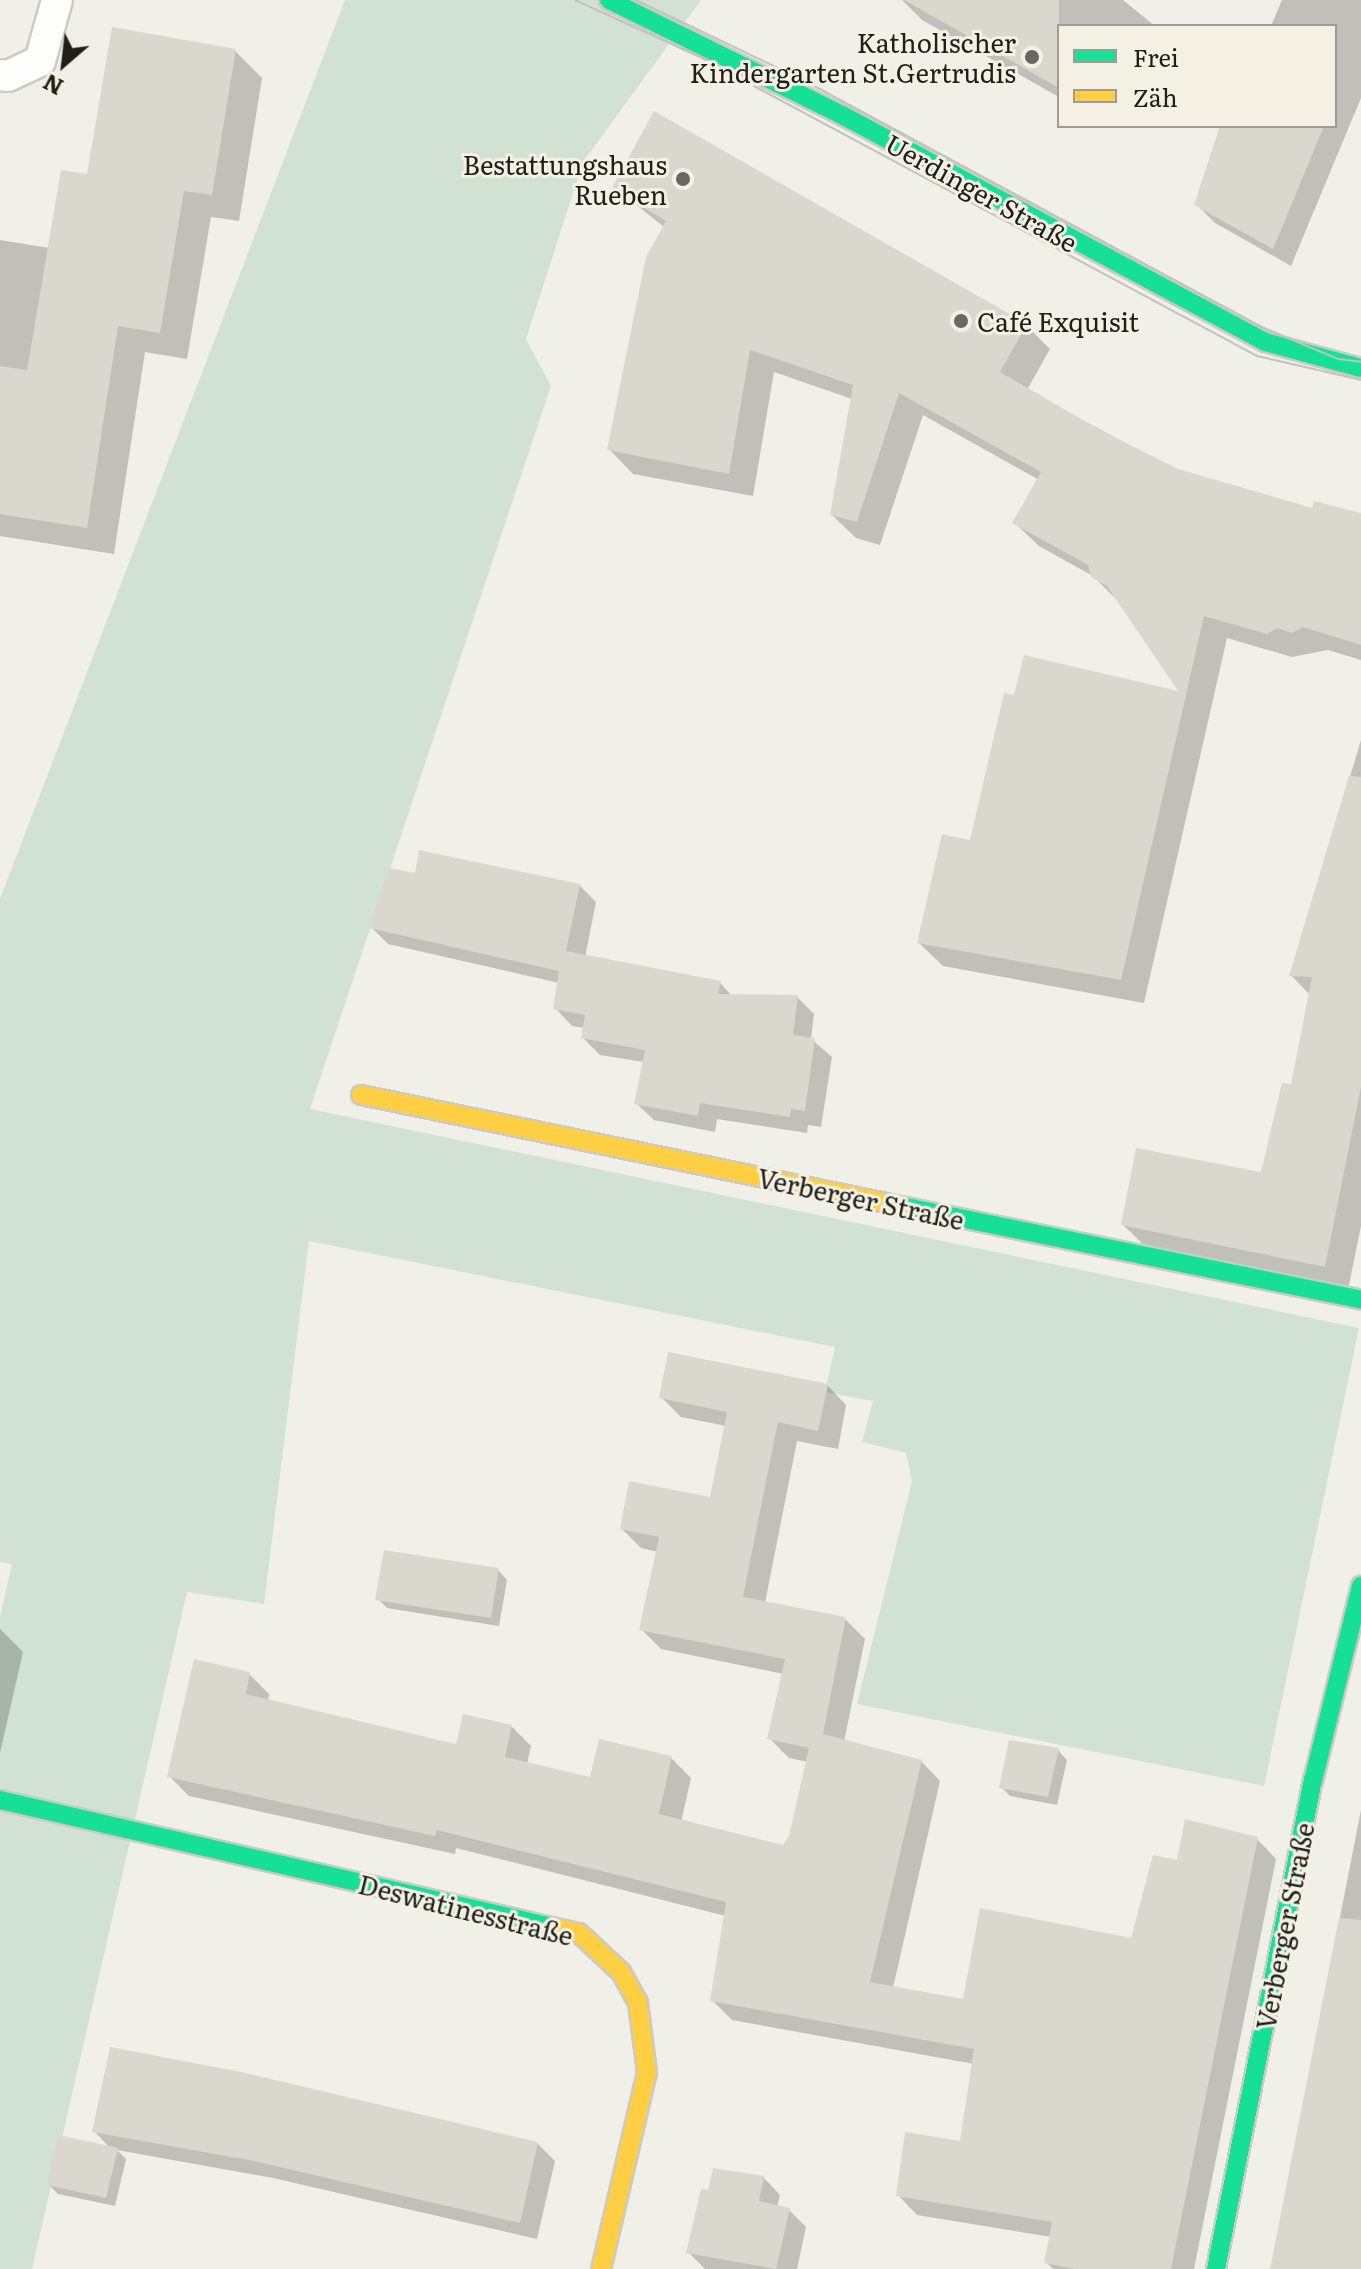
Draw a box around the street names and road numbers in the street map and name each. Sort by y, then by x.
street label: Uerdinger Straße [881,126,1083,258]
street label: Verberger Straße [755,1161,967,1235]
street label: Verberger Straße [1249,1820,1319,2032]
street label: Deswatinesstraße [355,1867,577,1951]

